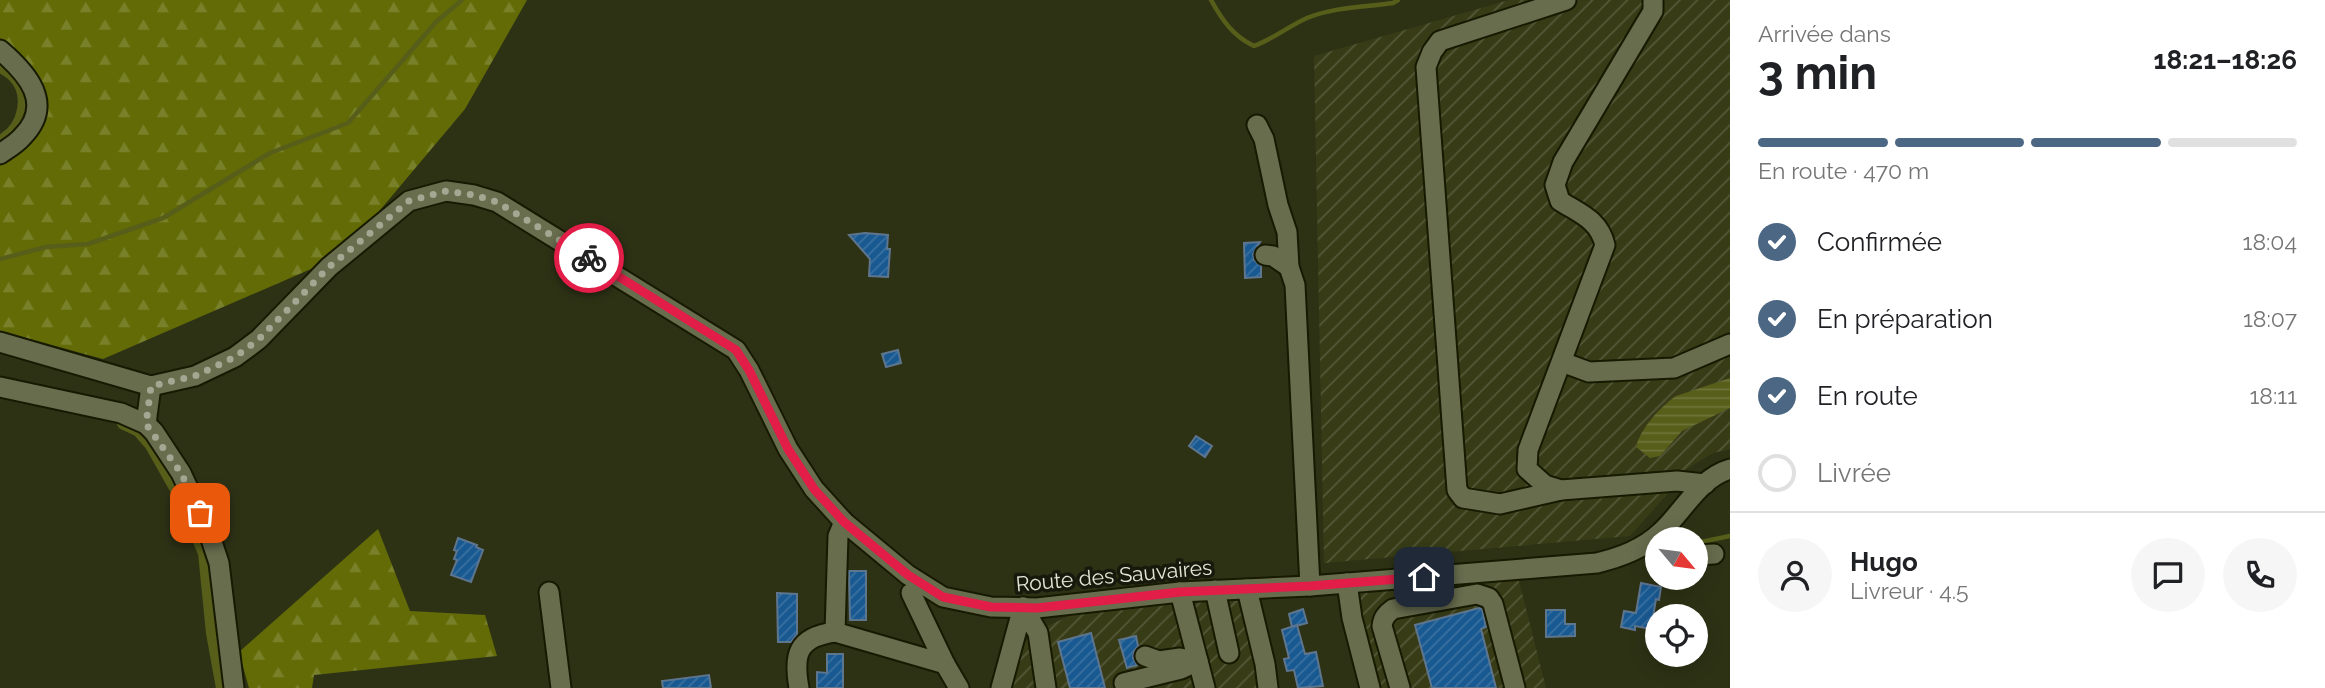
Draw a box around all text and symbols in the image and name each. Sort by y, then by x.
text: Arrivée dans [1758,20,1891,47]
text: 18:21–18:26 [2154,45,2297,75]
text: 3 min [1758,46,1877,100]
text: En route · 470 m [1758,157,1929,184]
courier [554,223,624,293]
icon: check [1758,223,1796,261]
text: Confirmée [1817,227,1942,257]
text: 18:04 [2243,228,2297,255]
icon: bike [570,239,608,277]
icon: check [1758,300,1796,338]
text: En préparation [1817,304,1993,334]
text: 18:07 [2243,305,2297,332]
icon: check [1758,377,1796,415]
text: En route [1817,381,1918,411]
text: 18:11 [2250,382,2297,409]
text: Livrée [1817,458,1891,488]
pin [170,483,230,543]
icon: bag [181,494,219,532]
north arrow [1645,527,1708,590]
map controls [1645,527,1708,667]
button: person [1758,538,1832,612]
button: chat [2131,538,2205,612]
button: phone [2223,538,2297,612]
pin [1394,547,1454,607]
text: Hugo [1850,547,1918,577]
street label: Route des Sauvaires [1015,554,1213,597]
icon: home [1405,558,1443,596]
text: Livreur · 4.5 [1850,577,1969,604]
button: locate [1645,604,1708,667]

